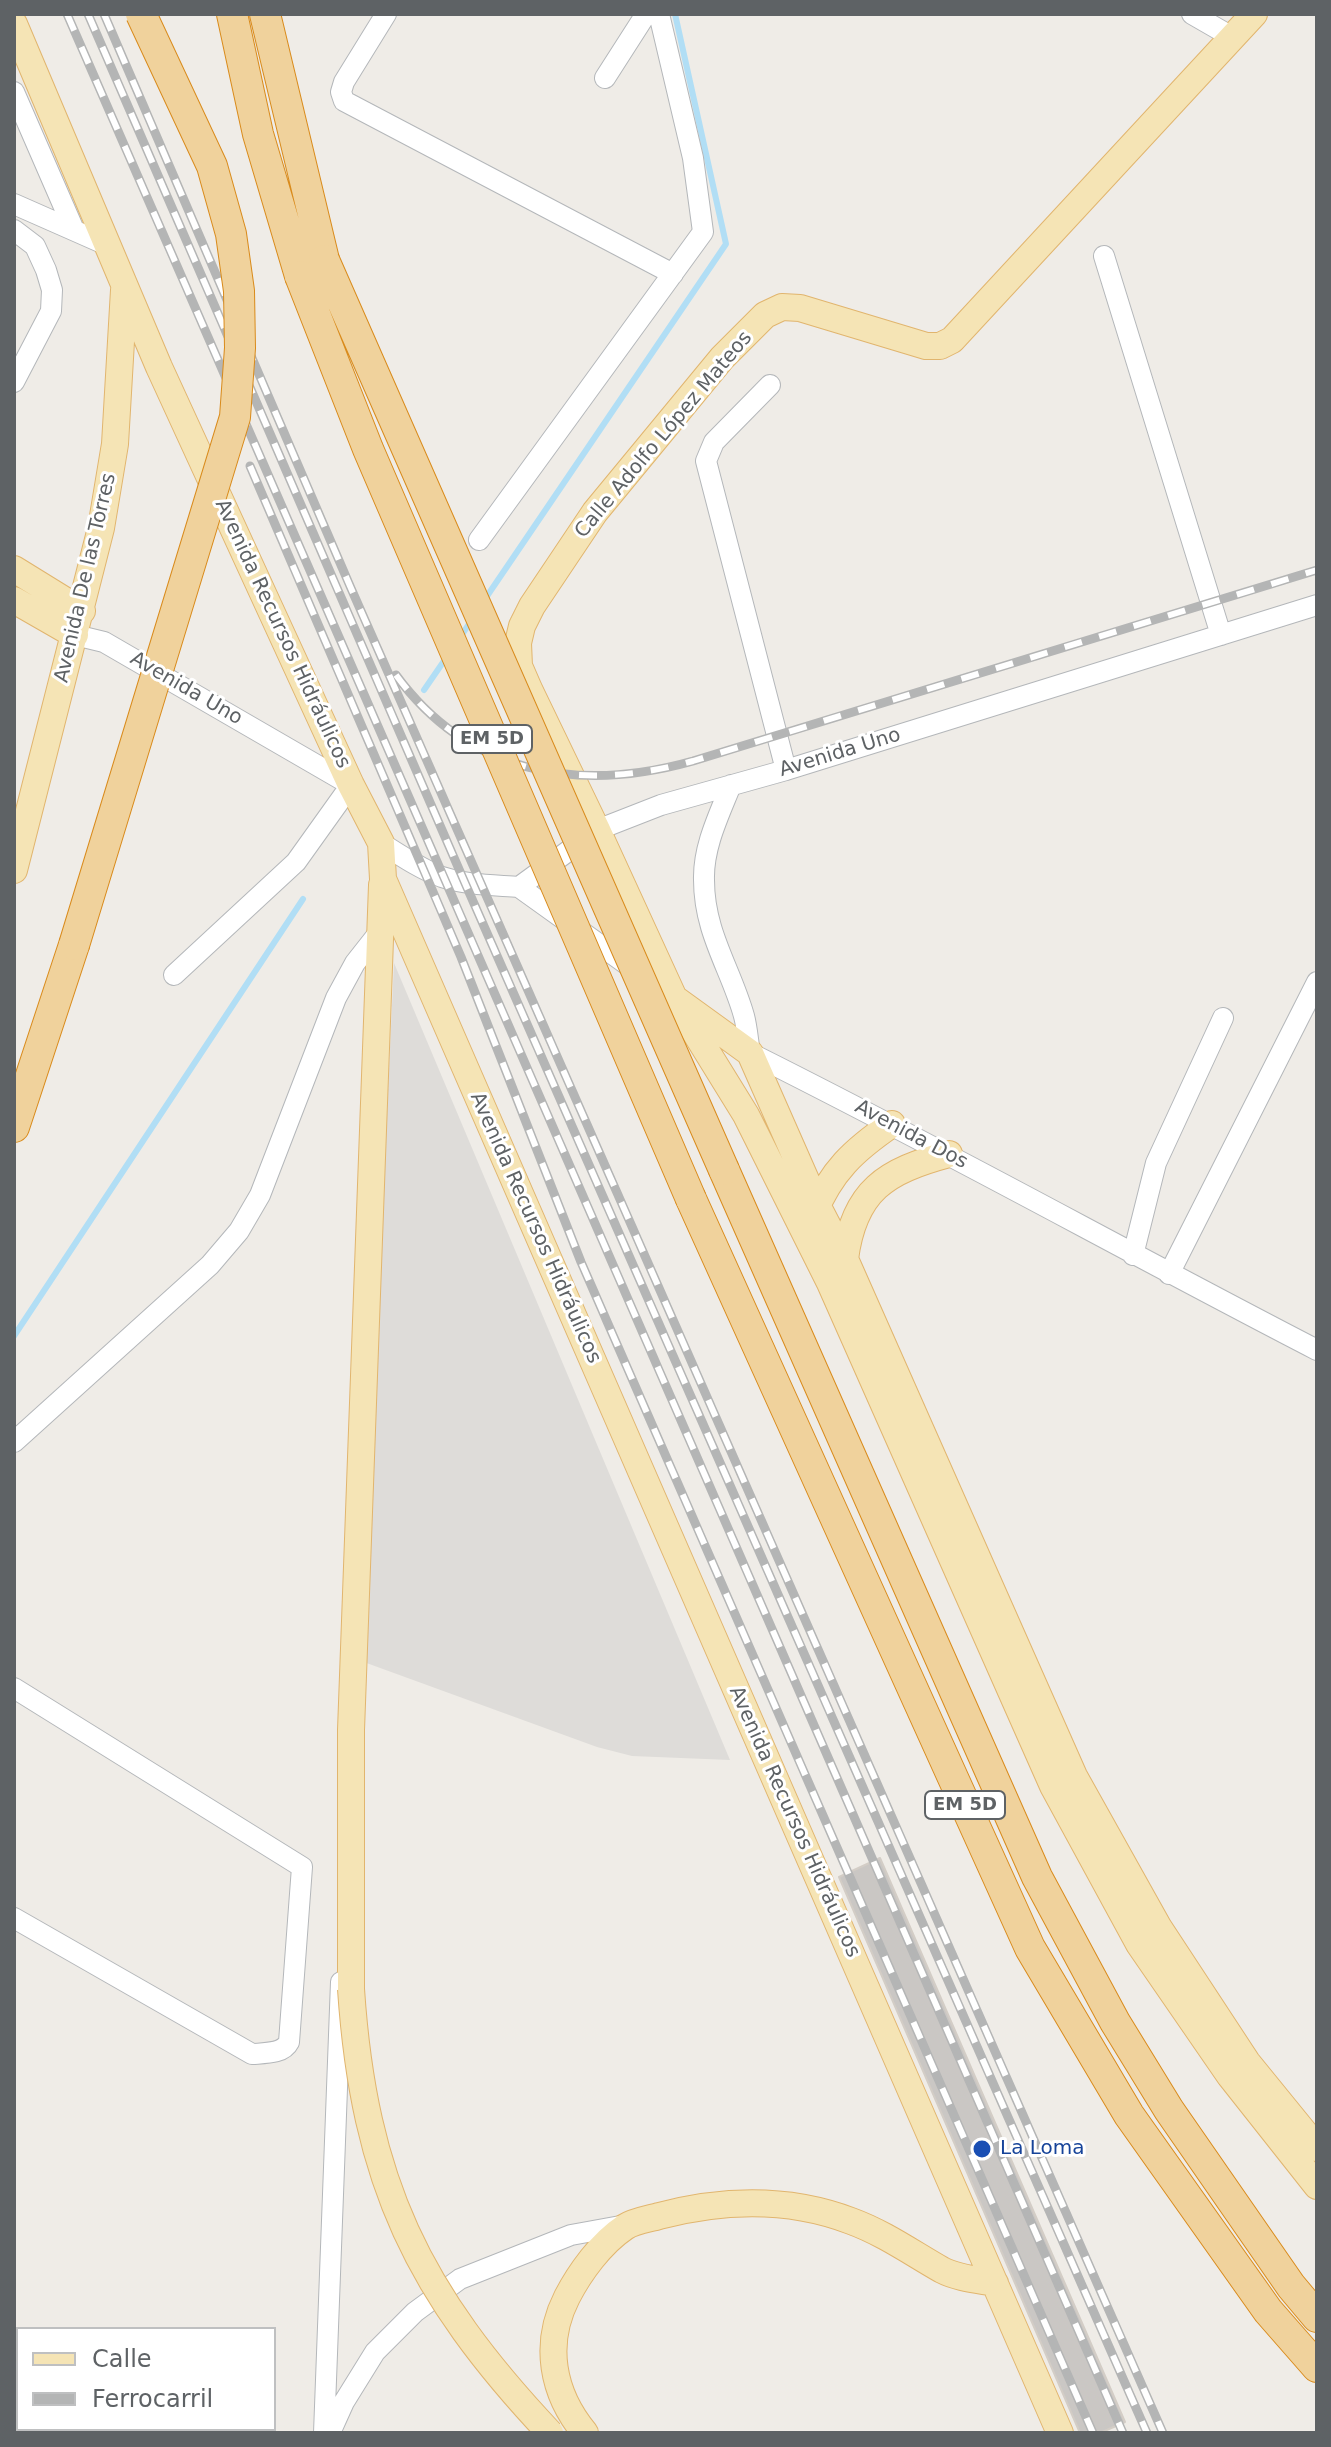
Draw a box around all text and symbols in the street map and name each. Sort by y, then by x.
street label: Calle Adolfo López Mateos [570,327,758,543]
street label: Avenida De las Torres [50,471,122,685]
street label: Avenida Recursos Hidráulicos [209,496,355,772]
street label: Avenida Uno [126,647,246,731]
street label: Avenida Uno [776,723,904,783]
road number: EM 5D [452,725,532,753]
street label: Avenida Recursos Hidráulicos [464,1089,606,1367]
street label: Avenida Dos [851,1095,971,1175]
street label: Avenida Recursos Hidráulicos [723,1683,865,1961]
road number: EM 5D [925,1791,1005,1819]
place label: La Loma [1000,2137,1085,2161]
marker: La Loma [971,2138,993,2160]
legend [16,2327,276,2431]
text: Calle [92,2345,152,2373]
text: Ferrocarril [92,2385,213,2413]

